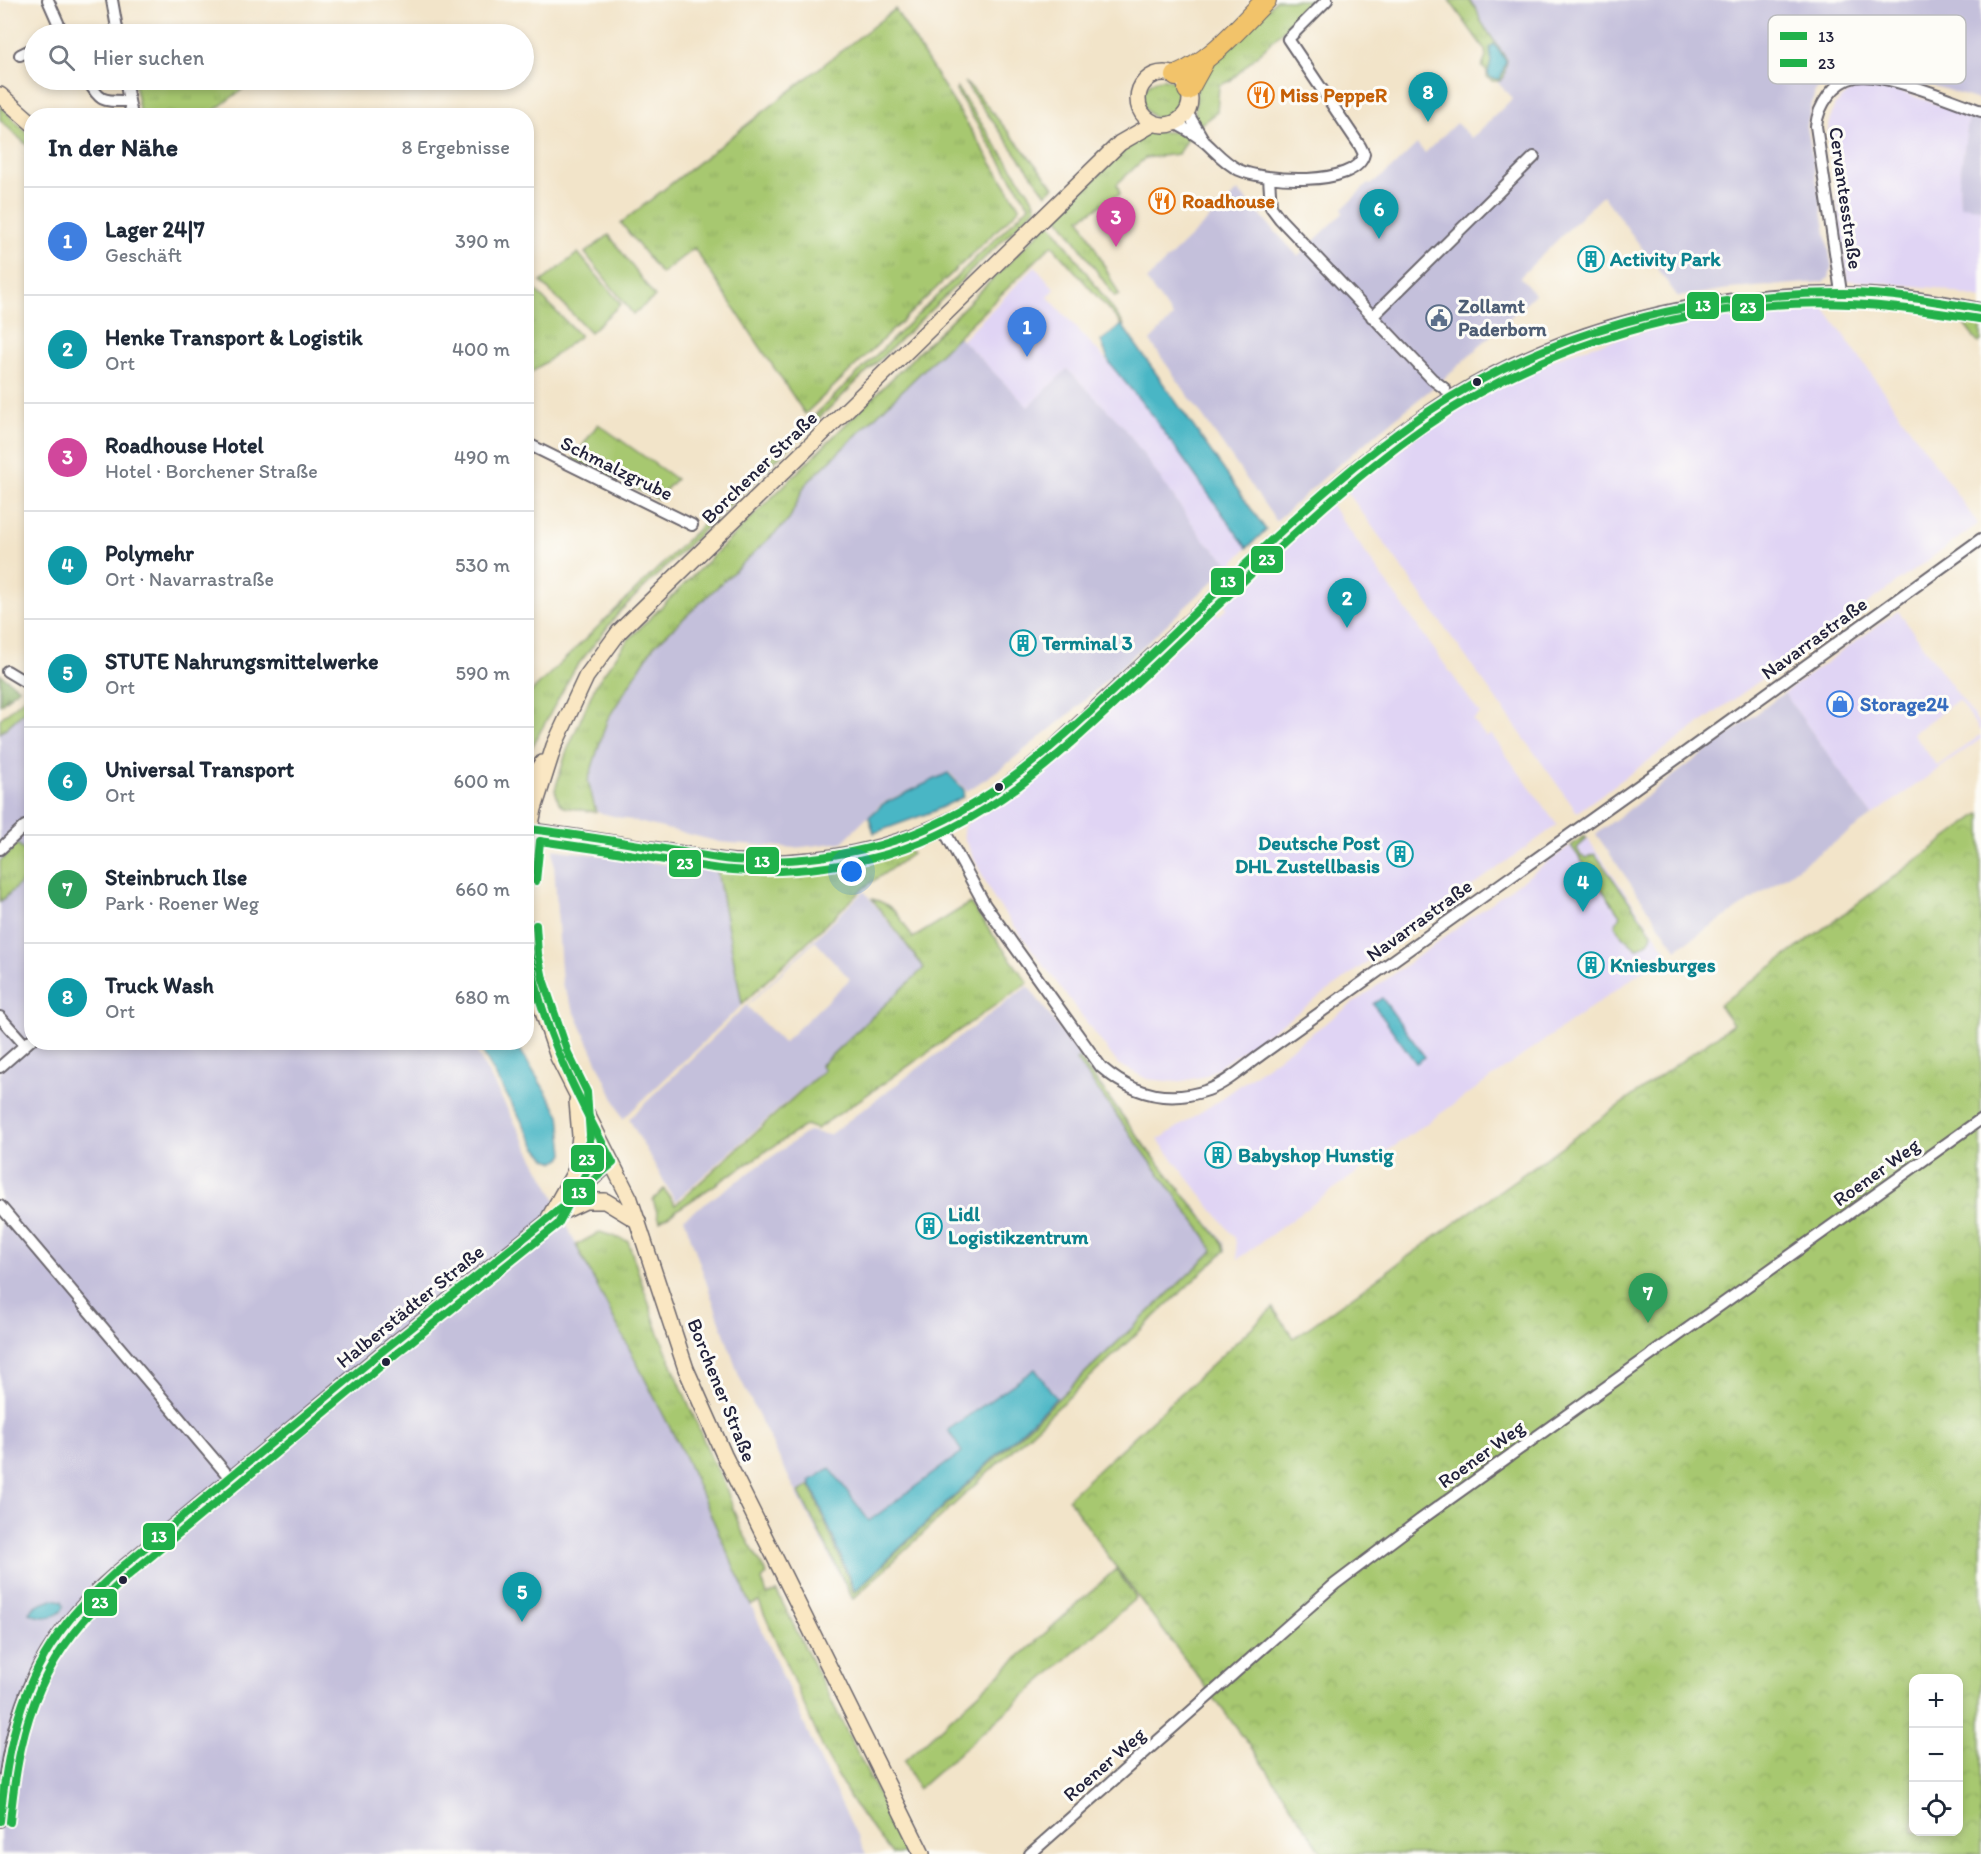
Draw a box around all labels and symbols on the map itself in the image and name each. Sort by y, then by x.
legend [1768,15,1966,84]
text: 13 [1818,27,1834,46]
text: 23 [1818,54,1835,73]
pin: 8 [1408,72,1448,122]
restaurant icon: Miss PeppeR [1246,80,1276,110]
place label: Miss PeppeR [1280,83,1387,108]
street label: Cervantesstraße [1824,125,1868,271]
restaurant icon: Roadhouse [1147,186,1177,216]
place label: Roadhouse [1182,189,1276,213]
pin: 6 [1360,190,1398,239]
pin: 3 [1096,198,1136,247]
building icon: Activity Park [1576,244,1606,274]
place label: Activity Park [1609,247,1721,272]
line badge: 13 [1686,291,1720,320]
line badge: 23 [1731,293,1765,322]
place label: Zollamt Paderborn [1458,294,1547,341]
text: 13 [1695,296,1711,315]
text: 23 [1739,298,1757,317]
public building icon: Zollamt Paderborn [1424,303,1454,333]
pin: 1 [1008,308,1046,357]
unlabelled marker [1471,376,1483,388]
street label: Borchener Straße [696,406,822,528]
street label: Schmalzgrube [557,430,677,506]
line badge: 23 [1250,545,1284,574]
text: 23 [1258,550,1276,569]
line badge: 13 [1210,567,1245,596]
text: 13 [1220,572,1236,591]
pin: 2 [1328,578,1366,628]
street label: Navarrastraße [1756,591,1872,685]
building icon: Terminal 3 [1008,628,1038,658]
place label: Terminal 3 [1041,631,1133,655]
shop icon: Storage24 [1825,689,1855,719]
place label: Storage24 [1860,692,1949,717]
unlabelled marker [993,781,1005,793]
place label: Deutsche Post DHL Zustellbasis [1235,831,1380,878]
building icon: Deutsche Post DHL Zustellbasis [1385,839,1415,869]
line badge: 13 [745,846,780,875]
line badge: 23 [668,849,702,878]
text: 13 [754,852,770,871]
text: 23 [676,854,694,873]
your location [837,857,866,886]
pin: 4 [1564,862,1602,912]
street label: Navarrastraße [1361,873,1477,967]
building icon: Kniesburges [1576,950,1606,980]
place label: Kniesburges [1610,953,1716,978]
street label: Roener Weg [1828,1132,1924,1211]
building icon: Babyshop Hunstig [1203,1140,1233,1170]
place label: Babyshop Hunstig [1238,1143,1394,1168]
line badge: 23 [570,1144,605,1173]
text: 23 [578,1150,596,1169]
line badge: 13 [562,1178,596,1206]
text: 13 [571,1183,587,1202]
place label: Lidl Logistikzentrum [948,1202,1089,1250]
building icon: Lidl Logistikzentrum [914,1211,944,1241]
street label: Halberstädter Straße [331,1239,489,1373]
pin: 7 [1628,1274,1668,1323]
street label: Borchener Straße [682,1315,762,1465]
unlabelled marker [380,1356,392,1368]
street label: Roener Weg [1433,1414,1529,1493]
line badge: 13 [142,1522,176,1551]
text: 13 [151,1527,167,1546]
pin: 5 [502,1572,542,1622]
unlabelled marker [117,1574,129,1586]
line badge: 23 [83,1588,118,1617]
text: 23 [91,1593,109,1612]
street label: Roener Weg [1058,1721,1151,1806]

